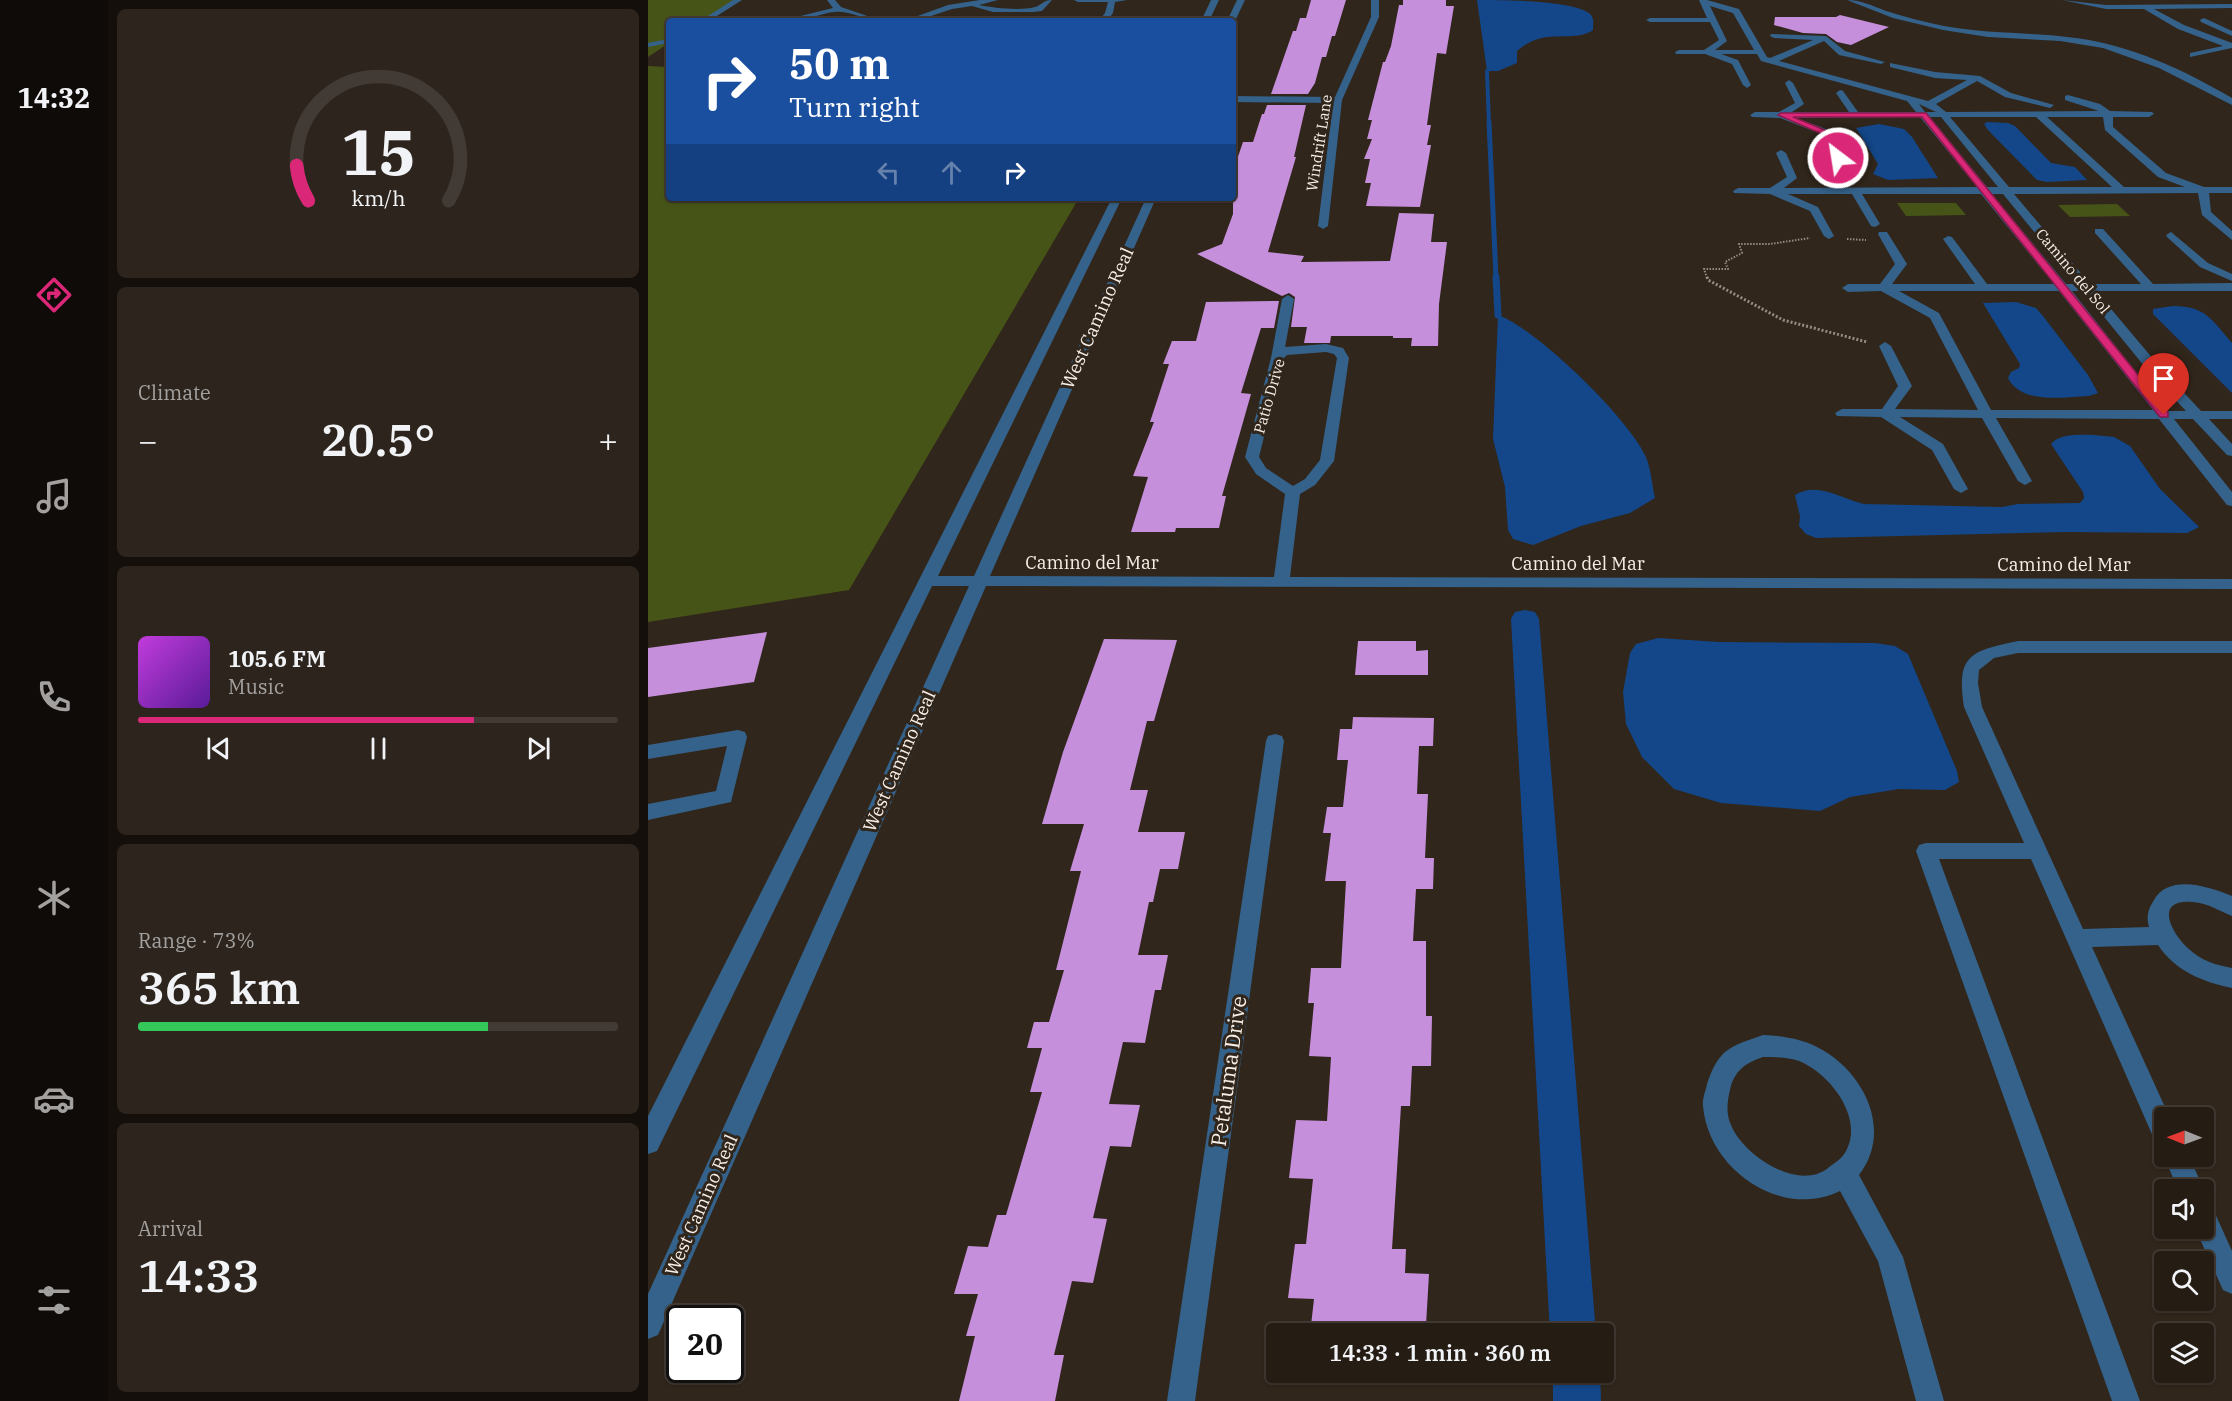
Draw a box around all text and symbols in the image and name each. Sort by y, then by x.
text: 50 m [789,36,890,91]
icon: right [690,42,768,120]
text: 14:32 [18,80,90,115]
text: Turn right [789,89,920,124]
street label: Windrift Lane [1302,93,1336,193]
text: 15 [341,111,415,192]
position arrow [1806,126,1870,190]
icon: left [872,156,905,189]
icon: ahead [935,156,968,189]
icon: right [998,156,1031,189]
text: km/h [351,184,405,212]
street label: Camino del Sol [2032,225,2114,317]
street label: West Camino Real [1056,244,1138,392]
icon: directions [33,274,75,316]
pin [2138,353,2189,415]
street label: Patio Drive [1249,356,1289,436]
icon: arrive [2147,362,2180,395]
text: Climate [138,379,211,406]
text: 20.5° [321,410,435,468]
text: − [138,419,158,462]
text: + [598,419,618,462]
icon: music [33,475,75,517]
street label: Camino del Mar [1025,551,1159,574]
street label: Camino del Mar [1511,552,1645,575]
street label: Camino del Mar [1997,553,2131,576]
text: 105.6 FM [228,644,326,673]
text: Music [228,673,284,700]
icon: phone [33,676,75,718]
street label: West Camino Real [858,687,940,835]
icon: previous [202,732,235,765]
icon: pause [362,732,395,765]
icon: next [522,732,555,765]
icon: climate [33,877,75,919]
text: Range · 73% [138,927,255,954]
text: 365 km [138,958,300,1016]
street label: Petaluma Drive [1204,994,1252,1148]
icon: car [33,1078,75,1120]
north arrow [2154,1107,2214,1167]
map controls [2154,1107,2214,1383]
street label: West Camino Real [660,1131,742,1279]
button: sound [2154,1179,2214,1239]
text: Arrival [138,1215,203,1242]
text: 14:33 [138,1246,259,1304]
button: search [2154,1251,2214,1311]
icon: filters [33,1279,75,1321]
speed limit sign: 20 [666,1305,744,1383]
button: layers [2154,1323,2214,1383]
text: 14:33 · 1 min · 360 m [1329,1338,1551,1367]

